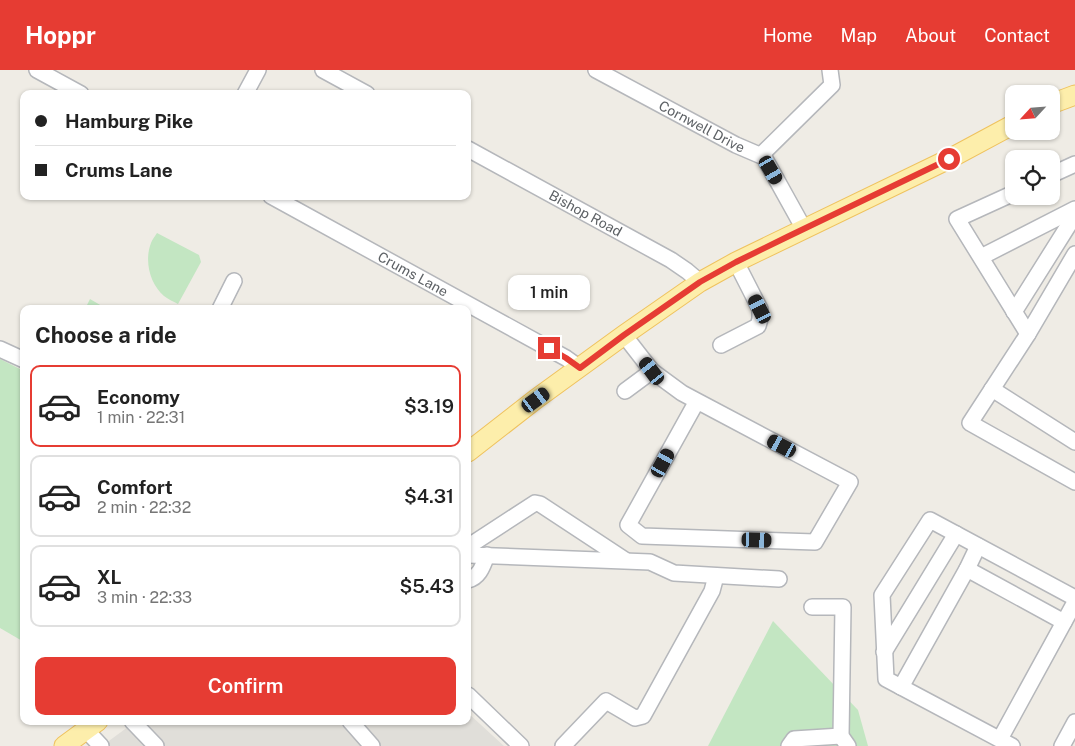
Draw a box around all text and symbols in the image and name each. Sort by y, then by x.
text: Hoppr [25,21,96,49]
text: Home [763,25,813,46]
text: Map [841,25,877,46]
text: About [905,25,956,46]
text: Contact [984,25,1050,46]
north arrow [1005,85,1060,140]
map controls [1005,85,1060,205]
street label: Cornwell Drive [656,97,747,156]
text: Hamburg Pike [65,110,193,132]
route start [938,148,960,170]
button: locate [1005,150,1060,205]
car [757,153,784,187]
text: Crums Lane [65,159,173,181]
street label: Bishop Road [546,187,625,240]
street label: Crums Lane [375,248,451,300]
callout: 1 min [508,276,590,310]
text: 1 min [530,283,568,302]
car [746,292,773,326]
text: Choose a ride [35,322,177,348]
route end [538,337,560,359]
car [636,355,667,387]
icon: car [37,384,82,429]
car [519,385,552,415]
text: Economy [97,386,180,408]
text: $3.19 [404,395,454,417]
text: 1 min · 22:31 [97,408,185,427]
car [765,432,798,460]
car [649,446,676,480]
icon: car [37,474,82,519]
text: Comfort [97,476,173,498]
text: $4.31 [404,485,454,507]
text: 2 min · 22:32 [97,498,191,517]
car [741,532,772,548]
icon: car [37,564,82,609]
text: XL [97,566,122,588]
text: $5.43 [400,575,454,597]
text: 3 min · 22:33 [97,588,192,607]
button: Confirm [35,657,456,715]

